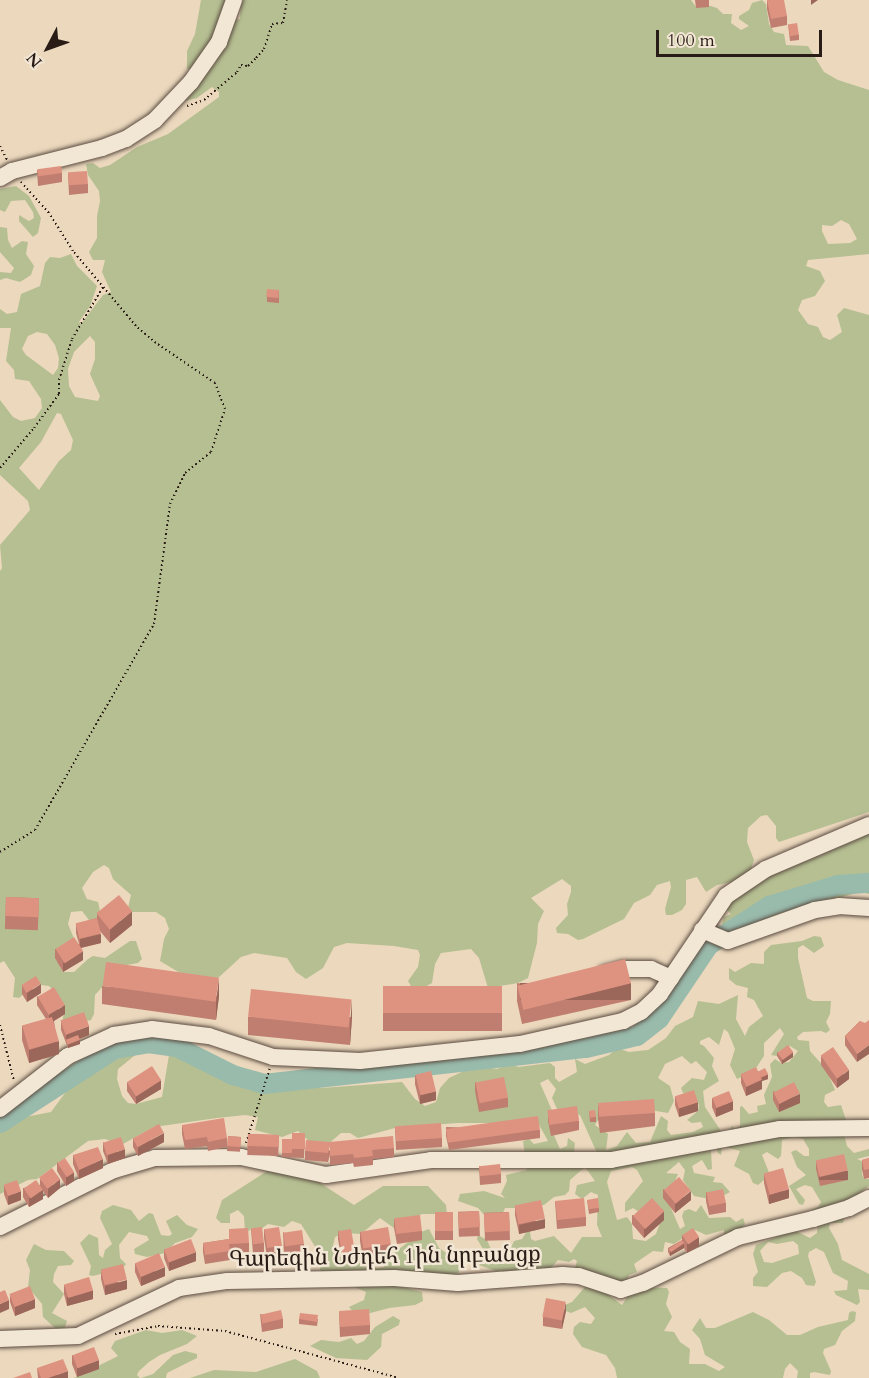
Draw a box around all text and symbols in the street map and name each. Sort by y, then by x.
north arrow [18,18,78,78]
scale bar [659,18,826,56]
text: 100 m [667,28,715,53]
text: N [22,47,47,72]
street label: Գարեգին Նժդեհ 1ին նրբանցք [229,1241,541,1273]

